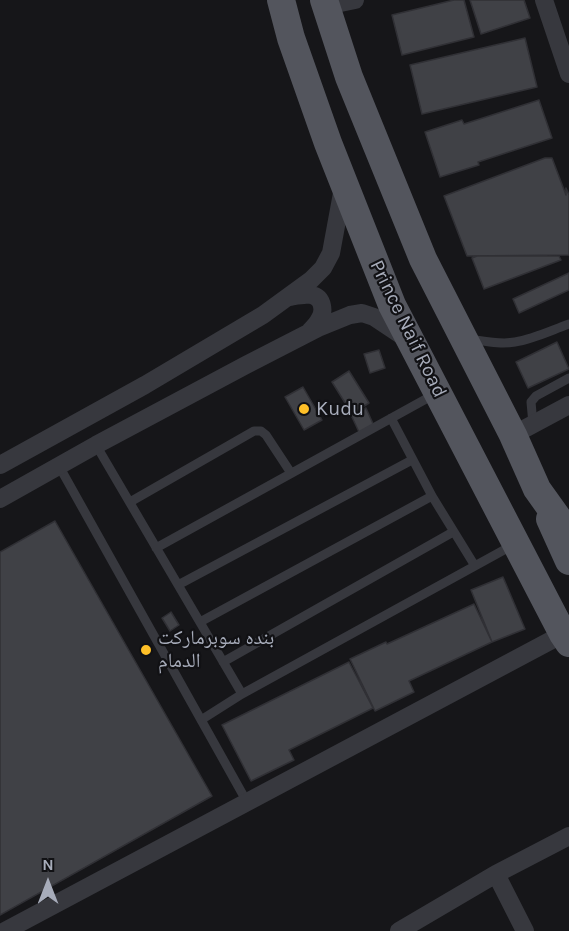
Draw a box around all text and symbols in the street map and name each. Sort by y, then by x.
street label: Prince Naif Road [364,256,452,402]
place label: Kudu [316,397,364,421]
marker: Kudu [297,402,311,416]
place label: بنده سوبرماركت الدمام [158,626,274,673]
marker: بنده سوبرماركت الدمام [139,643,153,657]
north arrow [18,853,78,913]
text: N [42,855,54,874]

